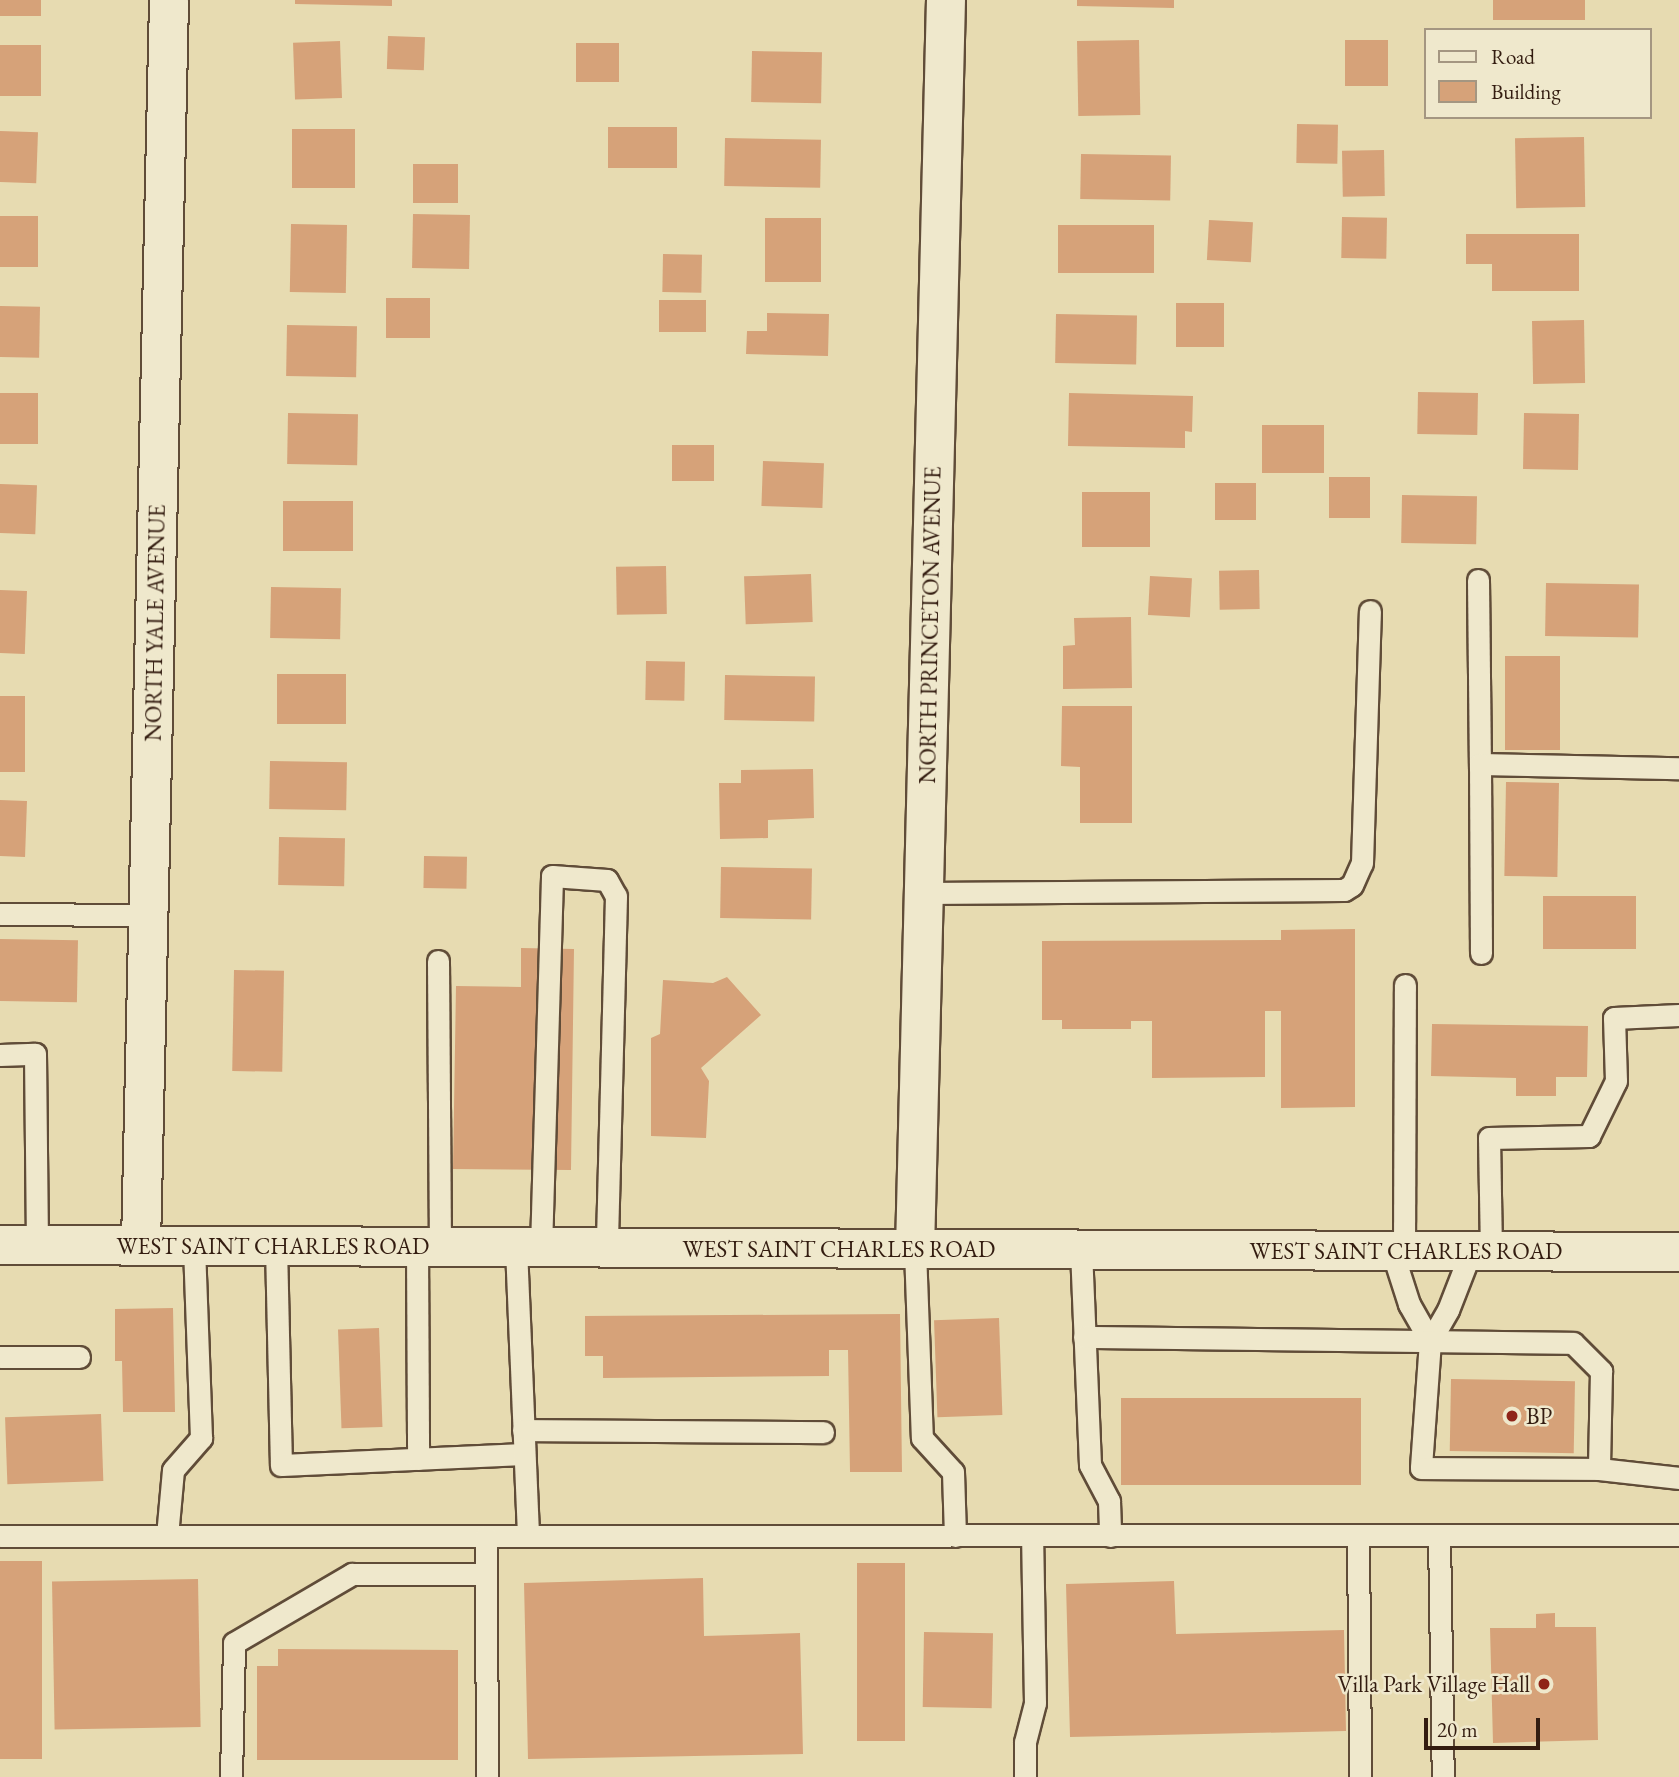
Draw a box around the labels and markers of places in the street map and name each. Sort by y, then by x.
place label: BP [1526,1402,1552,1430]
marker: BP [1504,1408,1520,1424]
place label: Villa Park Village Hall [1337,1670,1530,1698]
marker: Villa Park Village Hall [1536,1676,1552,1692]

